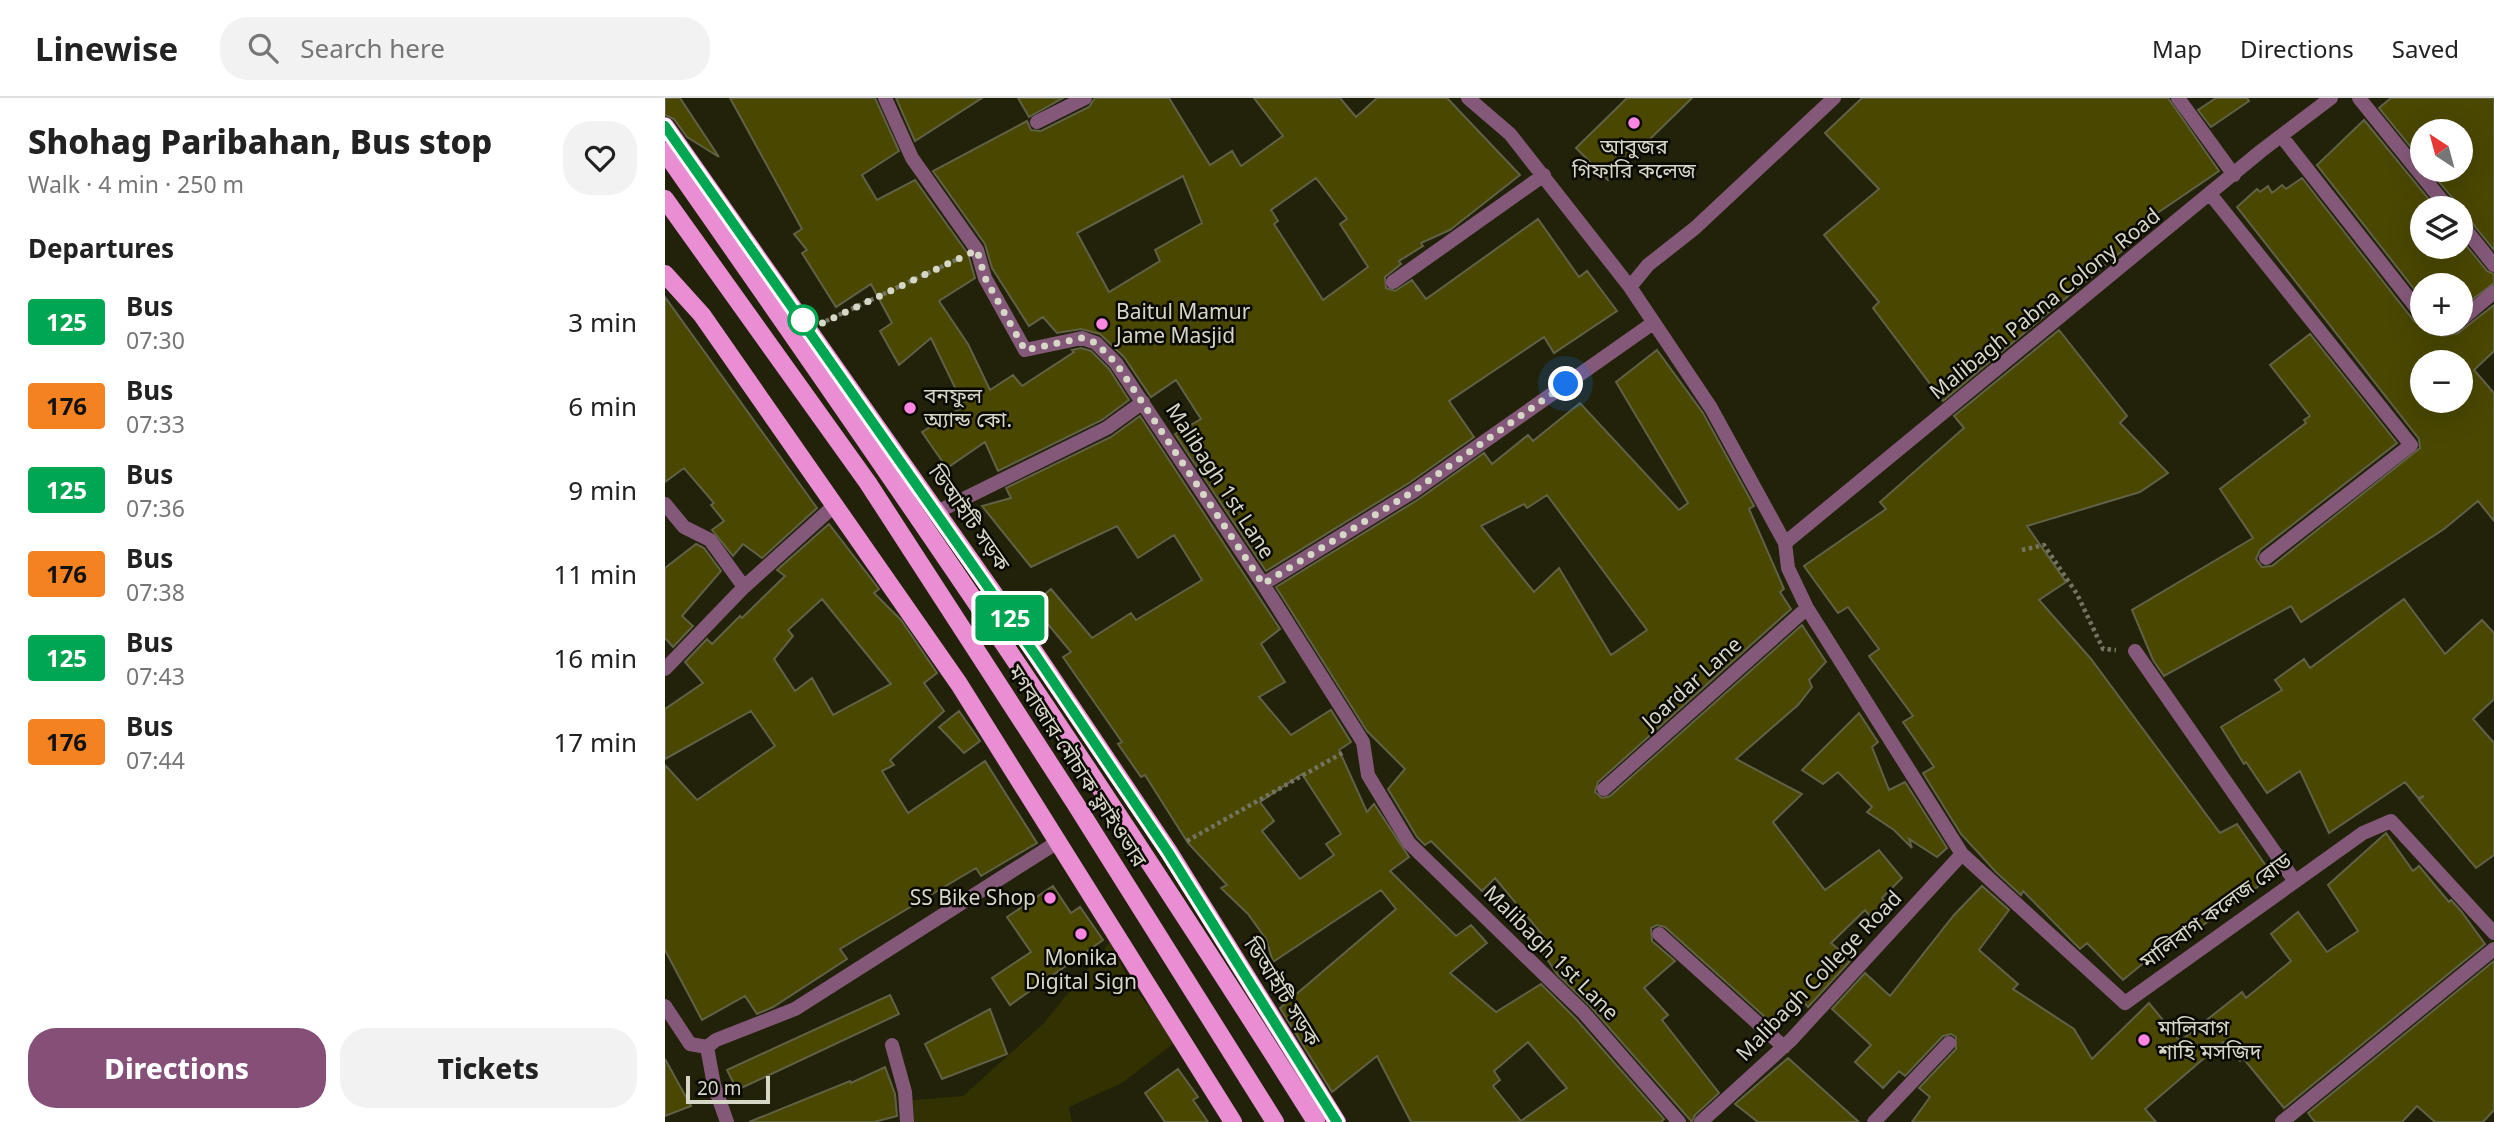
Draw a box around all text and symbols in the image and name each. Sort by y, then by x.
search box [220,17,710,80]
text: Linewise [35,26,178,71]
icon: search [244,29,282,67]
text: Search here [300,30,445,66]
text: Map [2152,32,2202,65]
text: Directions [2240,32,2354,65]
text: Saved [2392,32,2459,65]
marker: আবুজর গিফারি কলেজ [1626,115,1642,131]
text: Shohag Paribahan, Bus stop [28,119,492,164]
north arrow [2410,119,2473,182]
map controls [2410,119,2473,413]
button: heart [563,121,637,195]
place label: আবুজর গিফারি কলেজ [1571,132,1697,184]
text: Walk · 4 min · 250 m [28,168,244,200]
button: layers [2410,196,2473,259]
street label: Malibagh Pabna Colony Road [1923,201,2165,405]
text: Departures [28,230,174,266]
button: + [2410,273,2473,336]
text: Bus [126,288,173,324]
place label: Baitul Mamur Jame Masjid [1114,297,1251,349]
text: 3 min [568,304,637,340]
text: 125 [46,305,87,338]
unlabelled marker [788,305,818,335]
marker: Baitul Mamur Jame Masjid [1094,316,1110,332]
text: 07:30 [126,324,185,356]
button: − [2410,350,2473,413]
your location [1548,366,1583,401]
text: Bus [126,372,173,408]
place label: বনফুল অ্যান্ড কো. [923,381,1012,433]
text: 6 min [568,388,637,424]
text: 176 [46,389,87,422]
street label: Malibagh 1st Lane [1160,397,1282,564]
marker: বনফুল অ্যান্ড কো. [902,400,918,416]
text: 07:33 [126,408,185,440]
text: Bus [126,456,173,492]
street label: ডিআইটি সড়ক [922,458,1017,577]
text: 9 min [568,472,637,508]
text: 125 [46,473,87,506]
text: 07:36 [126,492,185,524]
text: Bus [126,540,173,576]
text: 11 min [553,556,637,592]
text: 176 [46,557,87,590]
text: 07:38 [126,576,185,608]
line badge: 125 [970,595,1050,641]
text: 125 [989,601,1031,634]
text: Bus [126,624,173,660]
street label: Joardar Lane [1634,630,1747,736]
text: 16 min [553,640,637,676]
text: 125 [46,641,87,674]
street label: মগবাজার-মৌচাক ফ্লাইওভার [1001,658,1154,872]
text: 07:43 [126,660,185,692]
text: Bus [126,708,173,744]
text: 17 min [553,724,637,760]
text: 176 [46,725,87,758]
text: 07:44 [126,744,185,776]
street label: মালিবাগ কলেজ রোড [2133,845,2298,975]
street label: Malibagh 1st Lane [1478,879,1625,1026]
place label: SS Bike Shop [910,883,1036,911]
street label: Malibagh College Road [1729,884,1907,1067]
marker: SS Bike Shop [1042,890,1058,906]
marker: Monika Digital Sign [1073,926,1089,942]
street label: ডিআইটি সড়ক [1238,931,1328,1052]
place label: Monika Digital Sign [1025,943,1137,995]
place label: মালিবাগ শাহি মসজিদ [2157,1013,2262,1065]
button: Directions [28,1028,326,1108]
button: Tickets [340,1028,637,1108]
marker: মালিবাগ শাহি মসজিদ [2136,1032,2152,1048]
scale bar [686,1073,770,1105]
text: 20 m [697,1075,741,1101]

